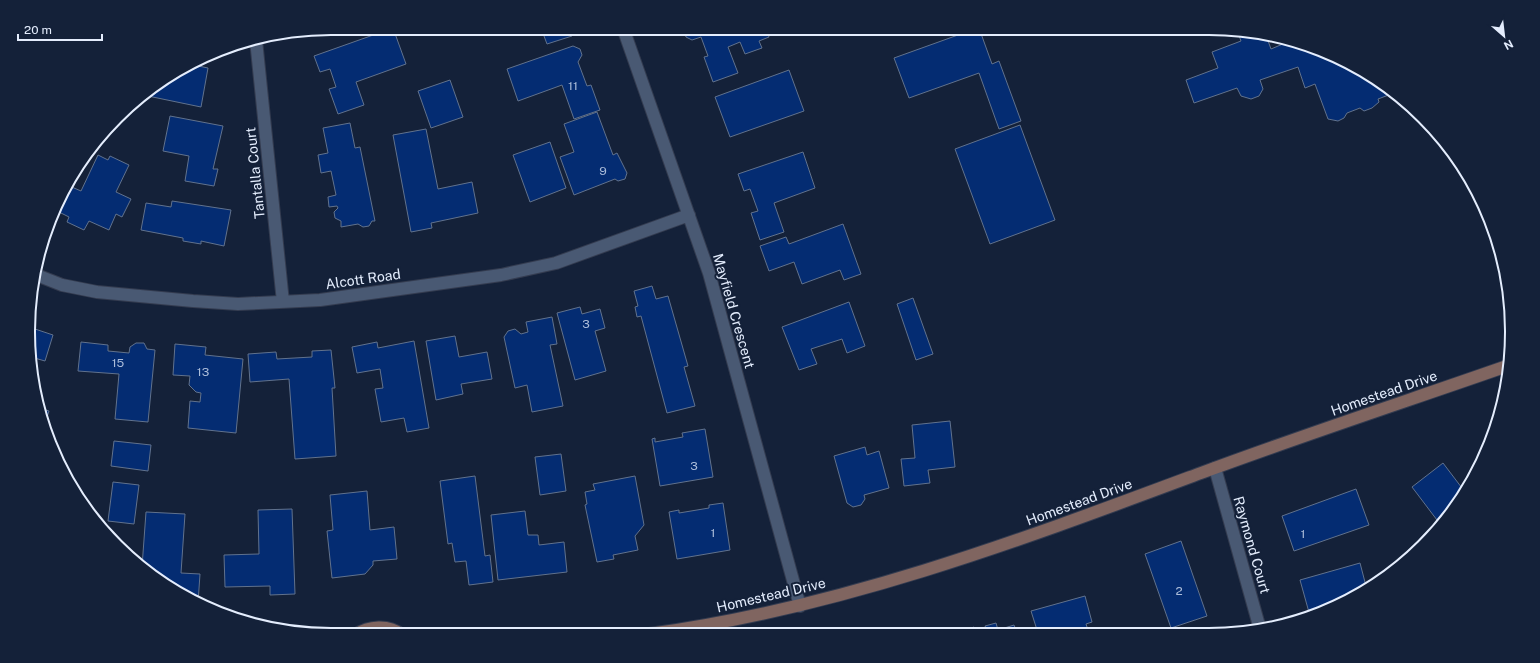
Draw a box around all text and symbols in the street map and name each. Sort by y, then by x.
scale bar [18,16,102,42]
north arrow [1484,16,1524,56]
text: 20 m [24,23,52,37]
text: N [1502,38,1515,52]
house number: 11 [568,79,578,93]
street label: Tantalla Court [242,126,268,220]
house number: 9 [599,164,607,178]
street label: Mayfield Crescent [710,252,758,370]
street label: Alcott Road [324,266,402,292]
house number: 3 [582,317,590,331]
house number: 15 [112,356,125,370]
house number: 13 [197,365,209,379]
street label: Homestead Drive [1329,367,1439,419]
house number: 3 [690,459,698,473]
street label: Homestead Drive [1024,475,1134,529]
street label: Raymond Court [1230,494,1274,596]
house number: 1 [711,526,715,540]
house number: 1 [1301,527,1305,541]
street label: Homestead Drive [715,575,827,615]
house number: 2 [1175,584,1183,598]

